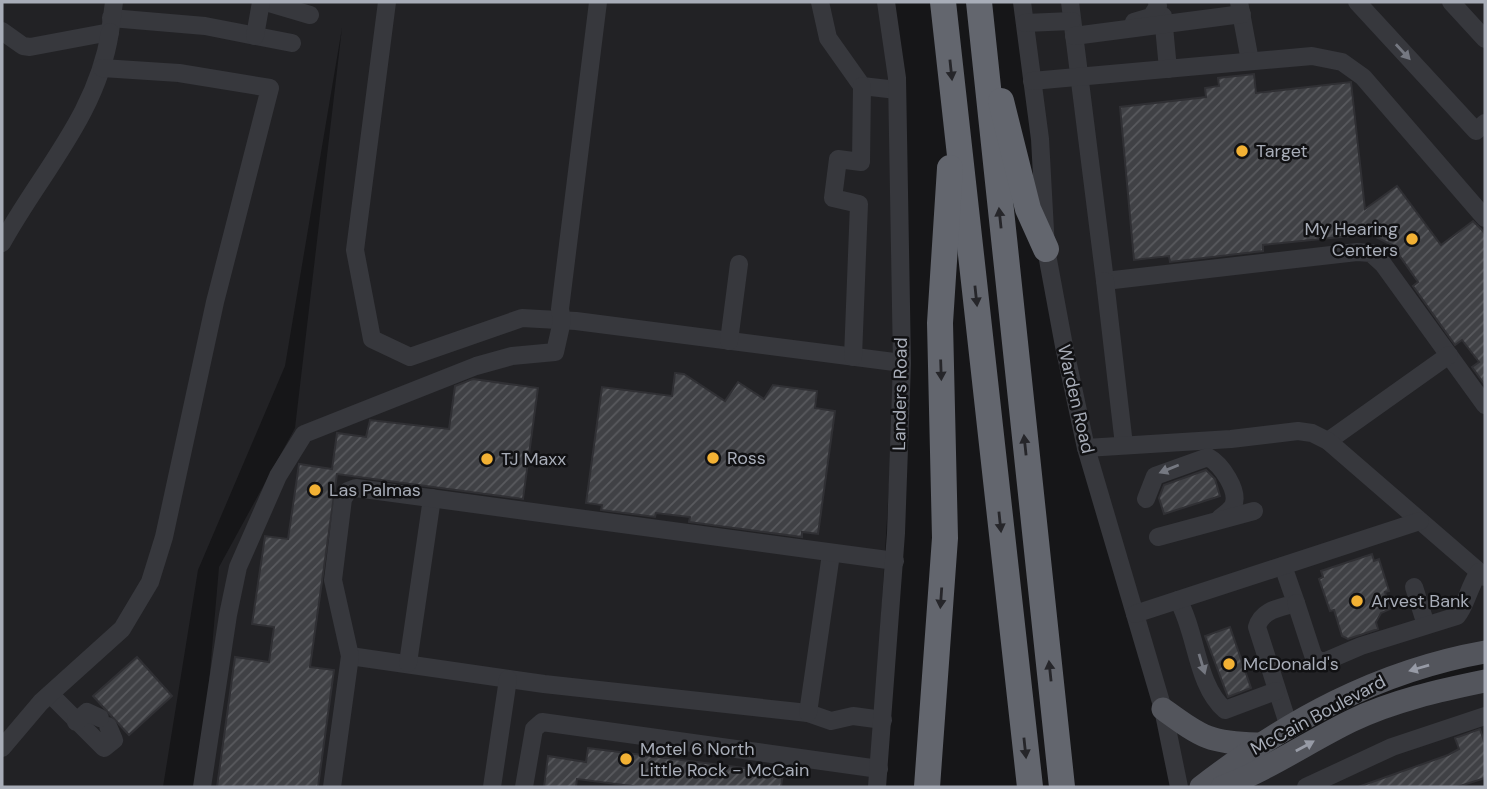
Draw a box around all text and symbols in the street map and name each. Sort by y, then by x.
one-way arrow [1395,43,1411,61]
one-way arrow [945,59,956,81]
place label: Target [1256,139,1308,163]
marker: Target [1234,143,1250,159]
one-way arrow [995,207,1006,229]
place label: My Hearing Centers [1304,217,1398,262]
marker: My Hearing Centers [1404,231,1420,247]
one-way arrow [971,285,982,307]
street label: Landers Road [887,337,913,451]
street label: Warden Road [1052,342,1100,456]
one-way arrow [935,360,947,382]
one-way arrow [1019,433,1030,455]
place label: Ross [727,446,766,470]
place label: TJ Maxx [501,447,566,471]
marker: Ross [705,450,721,466]
marker: TJ Maxx [479,451,495,467]
one-way arrow [1159,464,1180,475]
place label: Las Palmas [329,478,421,502]
marker: Las Palmas [307,482,323,498]
one-way arrow [995,511,1006,533]
one-way arrow [935,587,946,609]
place label: Arvest Bank [1371,589,1469,613]
marker: Arvest Bank [1349,593,1365,609]
place label: McDonald's [1243,652,1339,676]
one-way arrow [1197,653,1208,674]
marker: McDonald's [1221,656,1237,672]
one-way arrow [1044,660,1055,682]
one-way arrow [1408,663,1429,673]
street label: McCain Boulevard [1246,669,1390,761]
place label: Motel 6 North Little Rock - McCain [640,737,809,782]
one-way arrow [1020,737,1031,759]
one-way arrow [1295,740,1315,752]
marker: Motel 6 North Little Rock - McCain [618,751,634,767]

